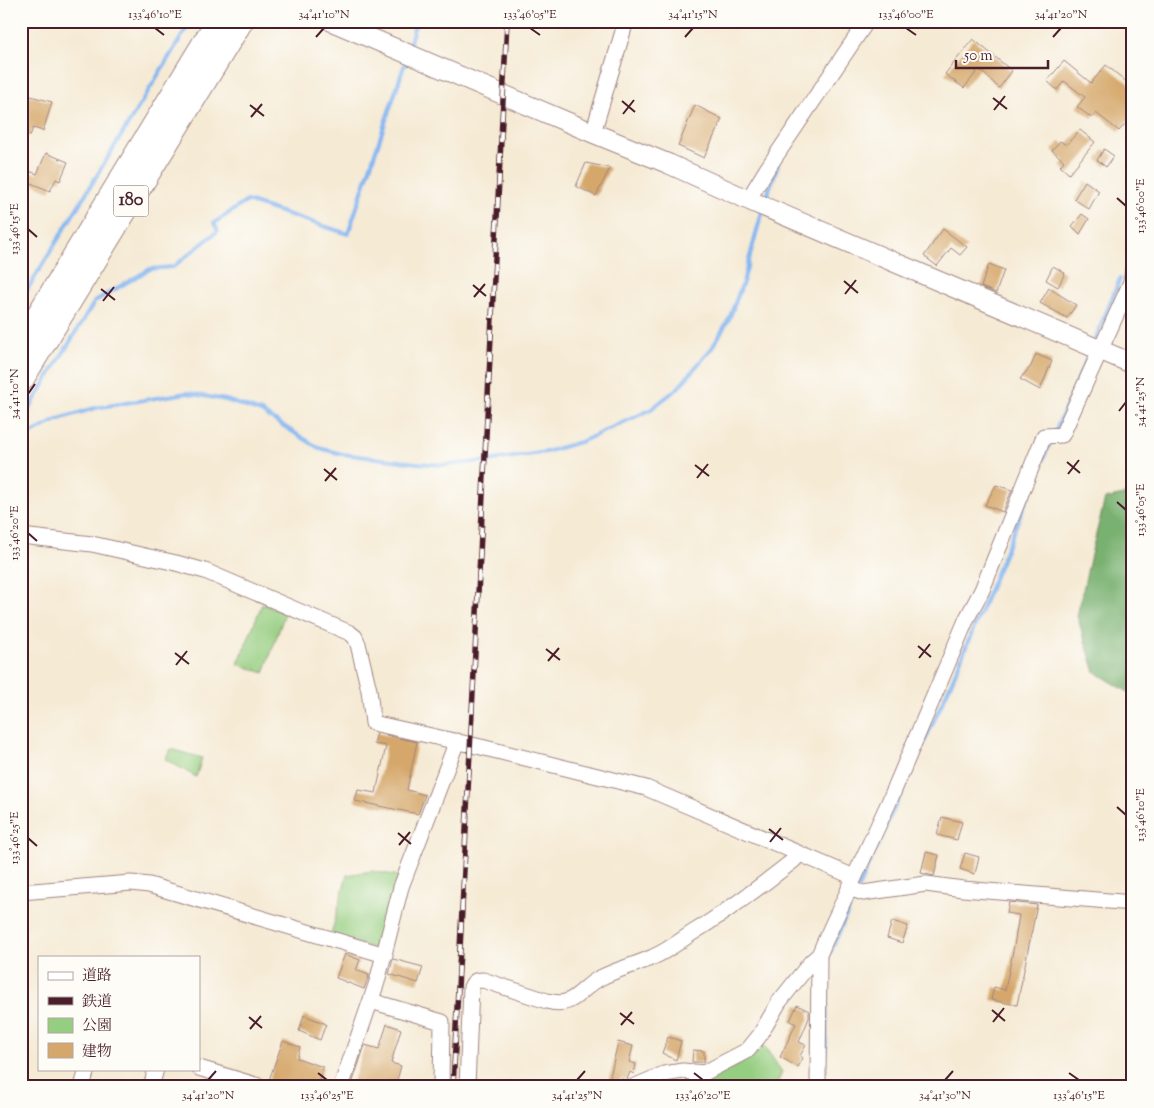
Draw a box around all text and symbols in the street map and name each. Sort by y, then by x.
text: 133°46'10"E [128,6,182,24]
text: 34°41'10"N [298,6,350,24]
text: 133°46'05"E [503,6,557,24]
text: 34°41'15"N [668,6,718,24]
text: 133°46'00"E [878,6,934,24]
text: 34°41'20"N [1035,6,1088,24]
scale bar [956,38,1049,70]
text: 50 m [963,46,993,67]
text: 133°46'00"E [1132,178,1150,234]
road number: 180 [114,186,148,217]
text: 133°46'15"E [6,202,24,255]
text: 34°41'10"N [6,368,24,420]
text: 34°41'25"N [1132,376,1150,427]
text: 133°46'05"E [1132,483,1150,537]
text: 133°46'20"E [6,505,24,560]
text: 133°46'10"E [1132,788,1150,842]
text: 133°46'25"E [6,811,24,865]
legend [38,956,200,1070]
text: 道路 [82,966,112,987]
text: 鉄道 [82,992,112,1013]
text: 公園 [82,1016,112,1037]
text: 建物 [82,1042,112,1063]
text: 34°41'20"N [182,1087,235,1105]
text: 133°46'25"E [300,1087,354,1105]
text: 34°41'25"N [552,1087,603,1105]
text: 133°46'20"E [676,1087,731,1105]
text: 34°41'30"N [919,1087,971,1105]
text: 133°46'15"E [1053,1087,1106,1105]

